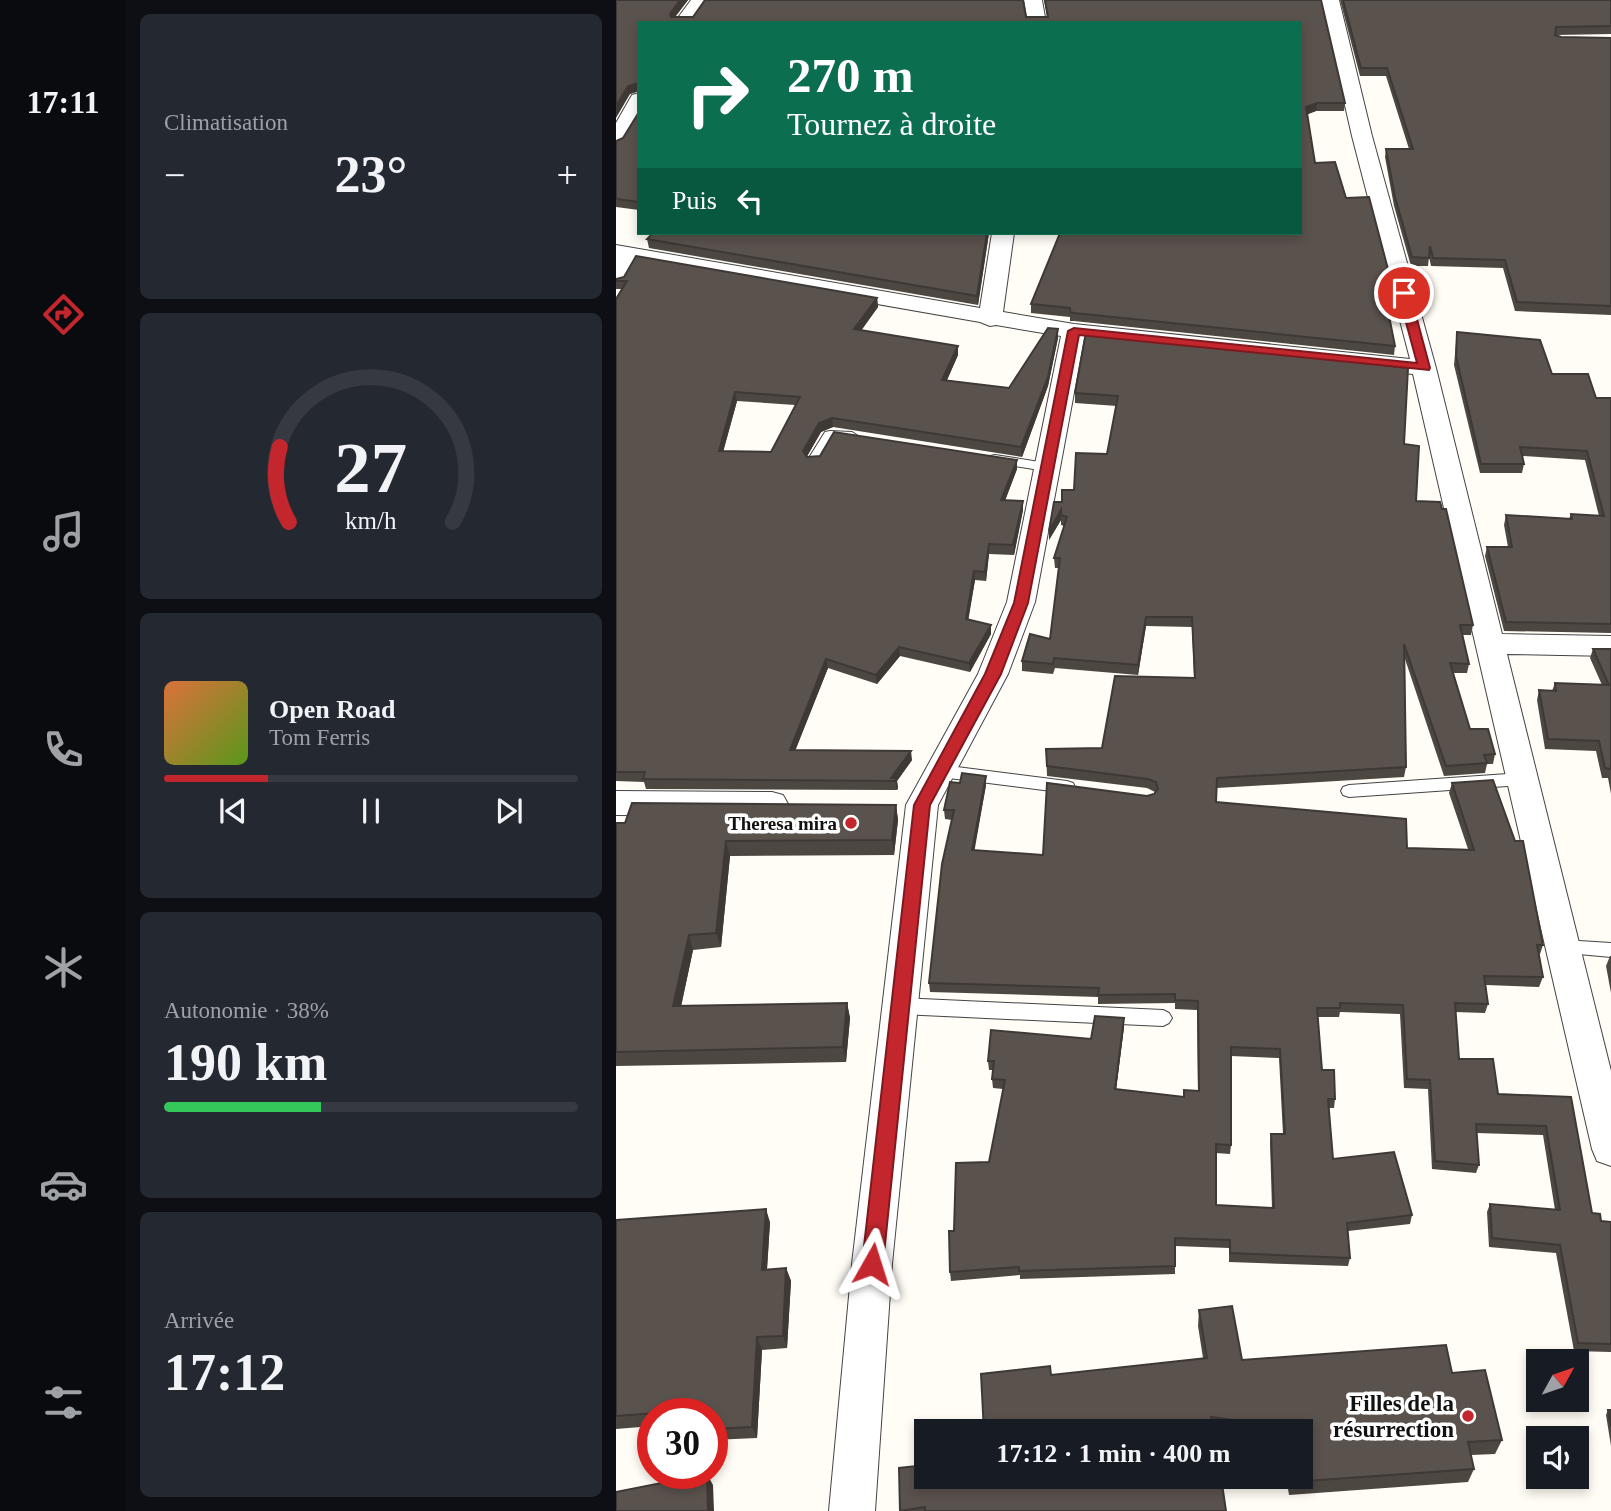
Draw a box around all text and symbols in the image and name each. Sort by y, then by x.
text: 270 m [787,48,914,103]
icon: right [672,49,763,140]
text: 17:11 [27,84,99,120]
text: Tournez à droite [787,106,996,142]
text: Climatisation [164,110,288,135]
text: 23° [335,146,407,203]
text: − [164,154,185,196]
text: + [557,154,578,196]
icon: left [731,182,769,220]
text: Puis [672,186,717,215]
pin [1374,263,1434,323]
icon: arrive [1385,274,1423,312]
icon: directions [39,290,88,339]
text: 27 [335,428,407,509]
icon: music [39,507,88,556]
text: km/h [345,507,397,534]
text: Open Road [269,695,395,724]
icon: phone [39,725,88,774]
text: Tom Ferris [269,725,370,750]
icon: previous [214,792,252,830]
icon: pause [352,792,390,830]
icon: next [490,792,528,830]
place label: Theresa mira [728,813,837,834]
marker: Theresa mira [843,815,859,831]
icon: climate [39,943,88,992]
text: Autonomie · 38% [164,998,329,1023]
text: 190 km [164,1034,327,1091]
icon: car [39,1160,88,1209]
position arrow [835,1227,909,1301]
text: Arrivée [164,1308,234,1333]
text: 17:12 [164,1344,285,1401]
north arrow [1526,1349,1589,1412]
map controls [1526,1349,1589,1489]
icon: filters [39,1378,88,1427]
place label: Filles de la résurrection [1333,1391,1454,1442]
speed limit sign: 30 [637,1398,728,1489]
marker: Filles de la résurrection [1460,1408,1476,1424]
button: sound [1526,1426,1589,1489]
text: 17:12 · 1 min · 400 m [997,1439,1231,1468]

